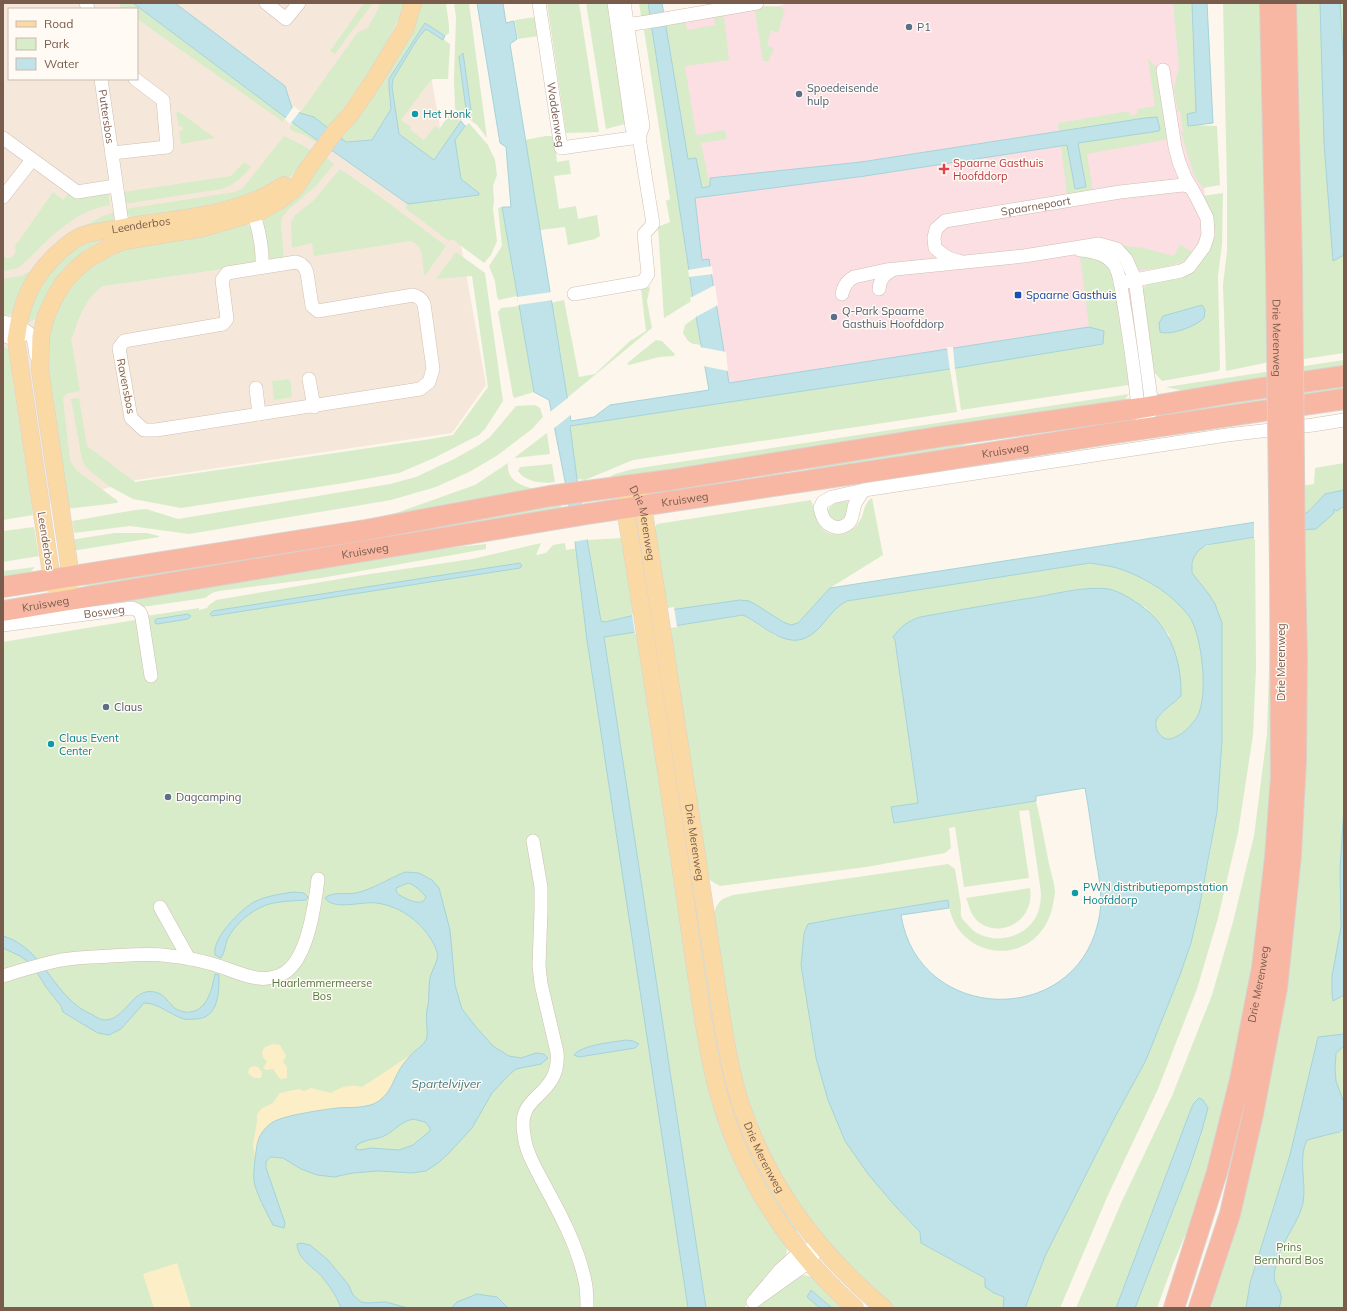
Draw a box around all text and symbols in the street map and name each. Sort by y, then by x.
legend [8,8,138,80]
text: Road [44,16,73,31]
place label: P1 [917,20,931,34]
marker: P1 [904,22,914,32]
text: Park [44,36,70,51]
text: Water [44,56,80,71]
street label: Waddenweg [544,81,568,148]
place label: Spoedeisende hulp [807,81,878,108]
street label: Puttersbos [96,89,117,145]
marker: Spoedeisende hulp [794,89,804,99]
place label: Het Honk [423,107,471,121]
marker: Het Honk [410,109,420,119]
place label: Spaarne Gasthuis Hoofddorp [953,156,1044,183]
marker: Spaarne Gasthuis Hoofddorp [938,163,950,175]
street label: Spaarnepoort [1000,193,1072,219]
street label: Leenderbos [111,213,171,236]
place label: Spaarne Gasthuis [1026,288,1117,302]
marker: Spaarne Gasthuis [1013,290,1023,300]
street label: Drie Merenweg [1269,299,1284,377]
place label: Q-Park Spaarne Gasthuis Hoofddorp [842,304,945,331]
marker: Q-Park Spaarne Gasthuis Hoofddorp [829,312,839,322]
street label: Ravensbos [114,357,138,415]
street label: Kruisweg [981,440,1030,461]
street label: Drie Merenweg [626,483,658,562]
street label: Kruisweg [660,489,709,510]
street label: Leenderbos [34,511,58,571]
street label: Kruisweg [340,540,390,562]
street label: Kruisweg [21,593,70,615]
street label: Bosweg [83,602,125,621]
street label: Drie Merenweg [1274,623,1288,701]
place label: Claus [114,700,143,714]
marker: Claus [101,702,111,712]
place label: Claus Event Center [59,731,119,758]
marker: Claus Event Center [46,739,56,749]
place label: Dagcamping [176,790,241,804]
marker: Dagcamping [163,792,173,802]
street label: Drie Merenweg [682,803,708,882]
place label: PWN distributiepompstation Hoofddorp [1083,880,1228,907]
marker: PWN distributiepompstation Hoofddorp [1070,888,1080,898]
street label: Drie Merenweg [1244,945,1272,1024]
park label: Haarlemmermeerse Bos [272,976,372,1003]
water label: Spartelvijver [411,1076,481,1091]
street label: Drie Merenweg [741,1120,788,1195]
park label: Prins Bernhard Bos [1254,1240,1324,1267]

